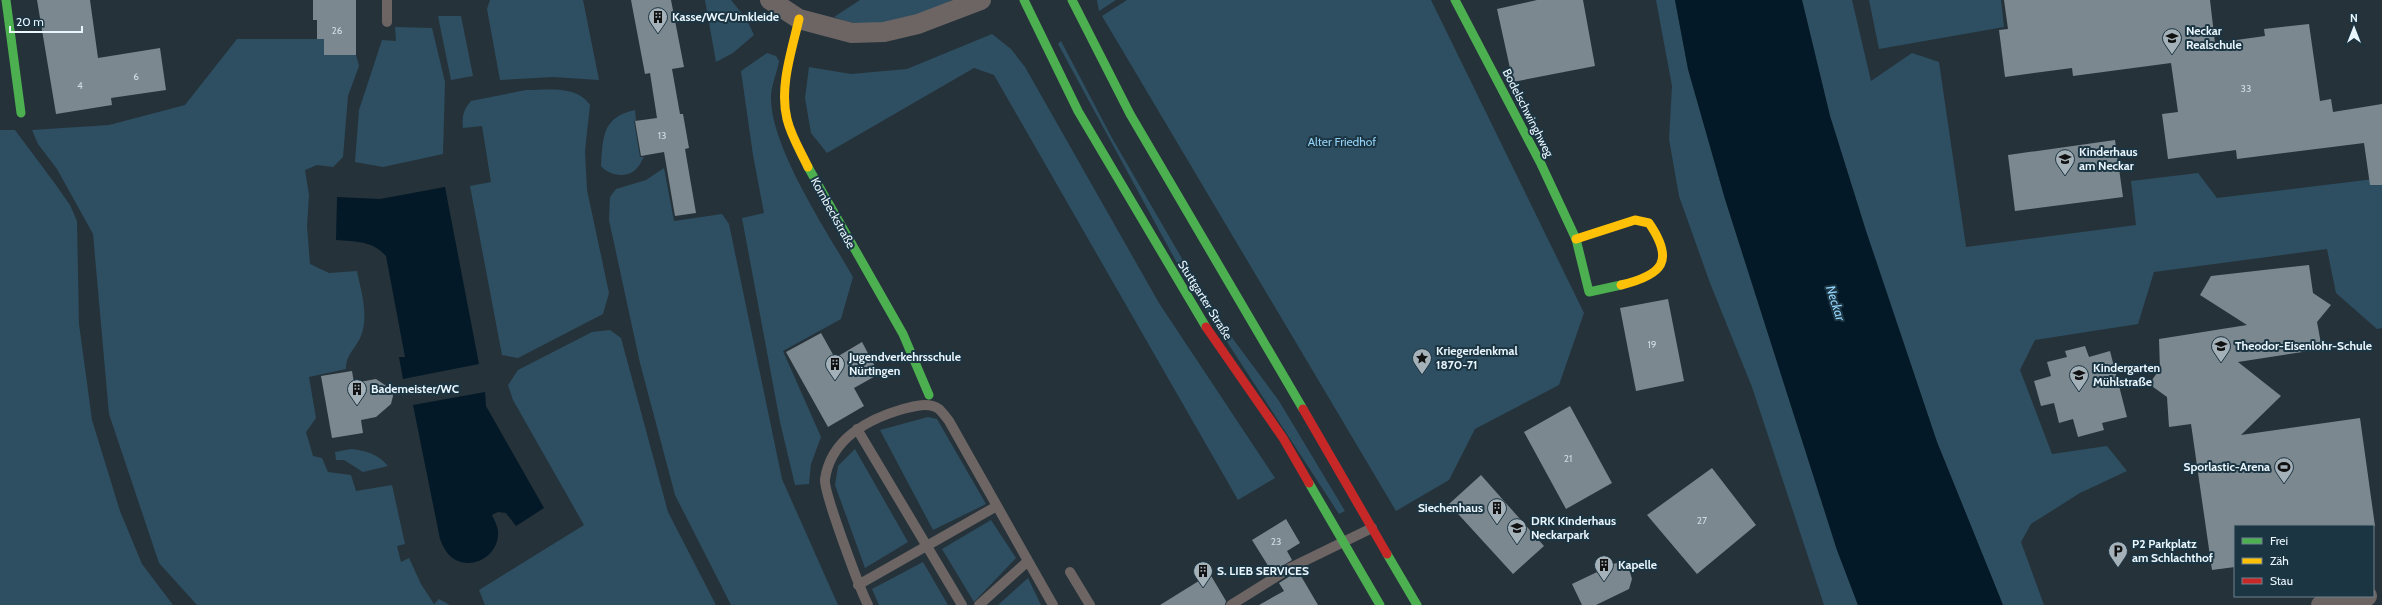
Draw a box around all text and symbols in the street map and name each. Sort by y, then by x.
building icon: Kasse/WC/Umkleide [647,6,669,34]
scale bar [10,8,82,34]
north arrow [2334,8,2374,48]
place label: Kasse/WC/Umkleide [672,9,779,24]
text: N [2350,11,2358,25]
text: 20 m [16,14,44,29]
place label: Neckar Realschule [2186,23,2242,52]
house number: 26 [332,24,343,37]
school or university icon: Neckar Realschule [2161,27,2183,55]
street label: Bodelschwinghweg [1500,66,1558,160]
house number: 6 [133,70,139,83]
house number: 4 [77,79,83,92]
house number: 33 [2241,82,2251,95]
house number: 13 [658,129,666,142]
park label: Alter Friedhof [1308,134,1376,149]
place label: Kinderhaus am Neckar [2079,144,2138,173]
school or university icon: Kinderhaus am Neckar [2054,148,2076,176]
street label: Kornbeckstraße [808,175,859,251]
street label: Stuttgarter Straße [1175,257,1236,342]
water label: Neckar [1823,283,1850,324]
school or university icon: Theodor-Eisenlohr-Schule [2210,335,2232,363]
house number: 19 [1648,338,1657,351]
place label: Theodor-Eisenlohr-Schule [2235,338,2372,353]
place label: Kriegerdenkmal 1870-71 [1436,343,1518,372]
place icon: Kriegerdenkmal 1870-71 [1411,347,1433,375]
place label: Jugendverkehrsschule Nürtingen [848,349,961,378]
building icon: Jugendverkehrsschule Nürtingen [824,353,846,381]
place label: Kindergarten Mühlstraße [2093,360,2160,389]
school or university icon: Kindergarten Mühlstraße [2068,364,2090,392]
building icon: Bademeister/WC [346,378,368,406]
place label: Bademeister/WC [371,381,459,396]
house number: 21 [1564,452,1572,465]
sports icon: Sporlastic-Arena [2273,456,2295,484]
place label: Sporlastic-Arena [2184,459,2270,474]
building icon: Siechenhaus [1486,497,1508,525]
place label: Siechenhaus [1418,500,1483,515]
place label: DRK Kinderhaus Neckarpark [1531,513,1616,542]
house number: 27 [1697,514,1707,527]
school or university icon: DRK Kinderhaus Neckarpark [1506,517,1528,545]
legend [2234,525,2374,597]
text: Frei [2270,533,2288,548]
house number: 23 [1271,535,1281,548]
place label: P2 Parkplatz am Schlachthof [2132,536,2213,565]
parking icon: P2 Parkplatz am Schlachthof [2107,540,2129,568]
text: Zäh [2270,553,2289,568]
building icon: Kapelle [1593,554,1615,582]
place label: Kapelle [1618,557,1657,572]
building icon: S. LIEB SERVICES [1192,560,1214,588]
place label: S. LIEB SERVICES [1217,563,1309,578]
text: Stau [2270,573,2293,588]

